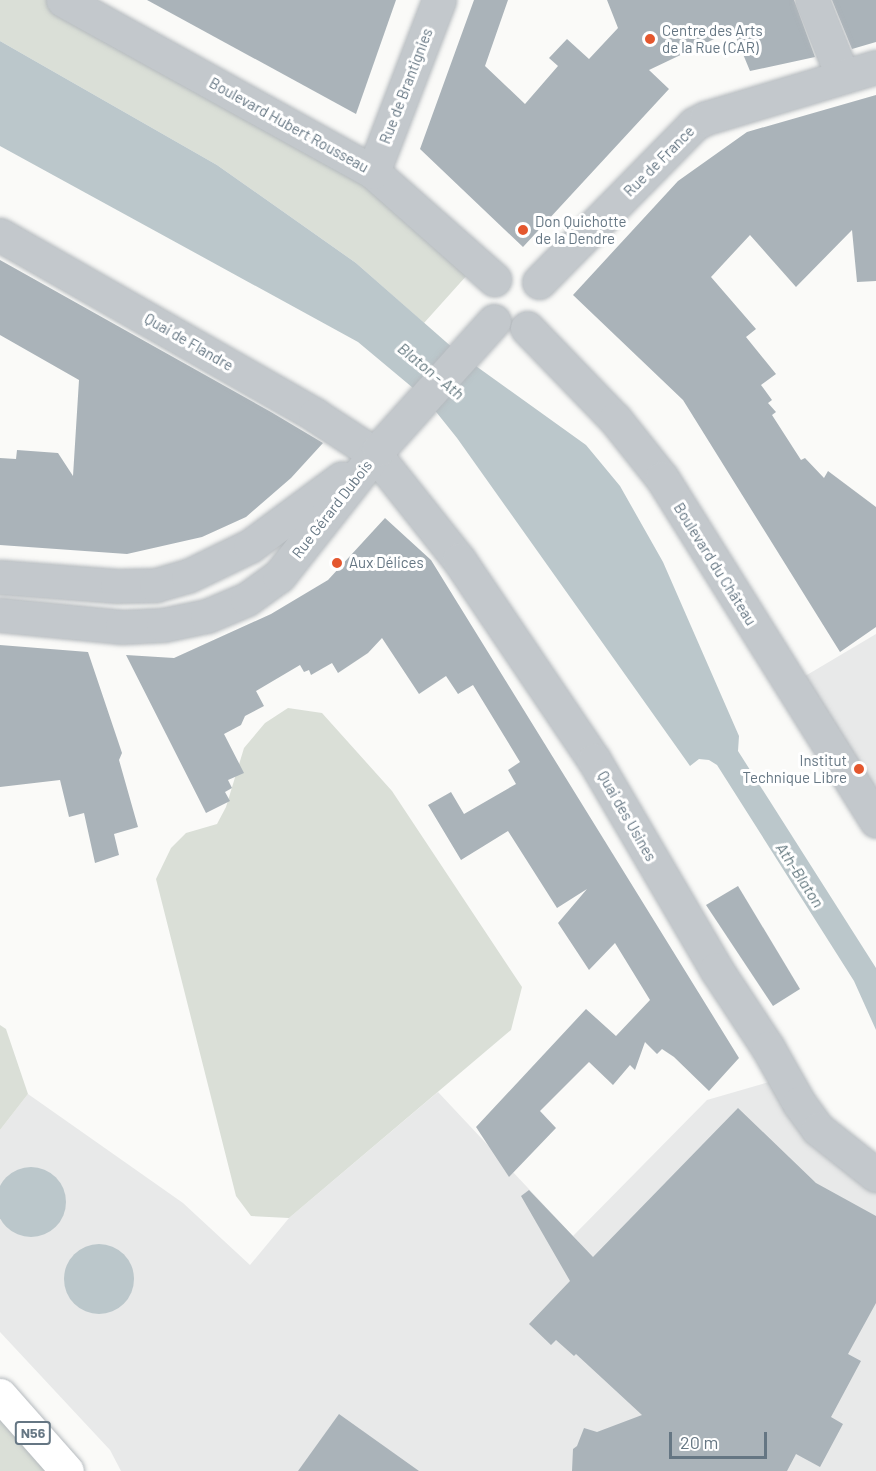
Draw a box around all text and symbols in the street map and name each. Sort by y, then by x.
place label: Centre des Arts de la Rue (CAR) [662,21,763,56]
street label: Rue de Brantignies [376,26,436,146]
marker: Centre des Arts de la Rue (CAR) [643,32,657,46]
street label: Boulevard Hubert Rousseau [206,74,372,176]
street label: Rue de France [620,122,698,200]
place label: Don Quichotte de la Dendre [535,212,627,247]
marker: Don Quichotte de la Dendre [516,223,530,237]
street label: Quai de Flandre [141,309,237,375]
water label: Blaton - Ath [394,338,468,404]
street label: Rue Gérard Dubois [288,456,376,562]
street label: Boulevard du Château [670,499,760,629]
place label: Aux Délices [349,554,424,572]
marker: Aux Délices [330,556,344,570]
place label: Institut Technique Libre [742,751,847,786]
marker: Institut Technique Libre [852,762,866,776]
street label: Quai des Usines [594,768,660,864]
water label: Ath-Blaton [772,839,828,911]
scale bar [672,1420,770,1458]
road number: N56 [14,1422,52,1444]
text: 20 m [680,1431,718,1453]

